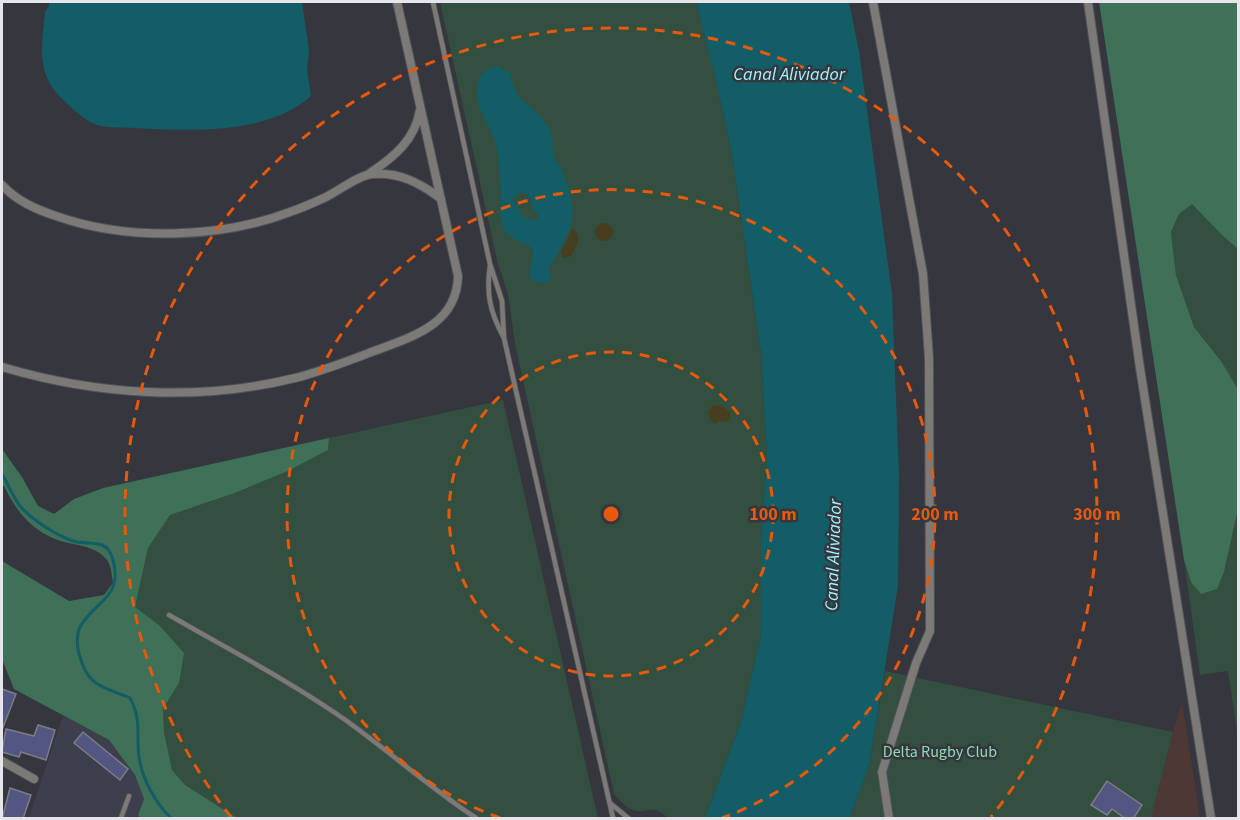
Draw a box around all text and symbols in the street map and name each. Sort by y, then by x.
water label: Canal Aliviador [733,62,846,87]
water label: Canal Aliviador [819,498,848,611]
text: 100 m [749,502,797,527]
text: 200 m [911,502,959,527]
text: 300 m [1073,502,1121,527]
centre of rings [601,504,621,524]
park label: Delta Rugby Club [883,741,997,763]

